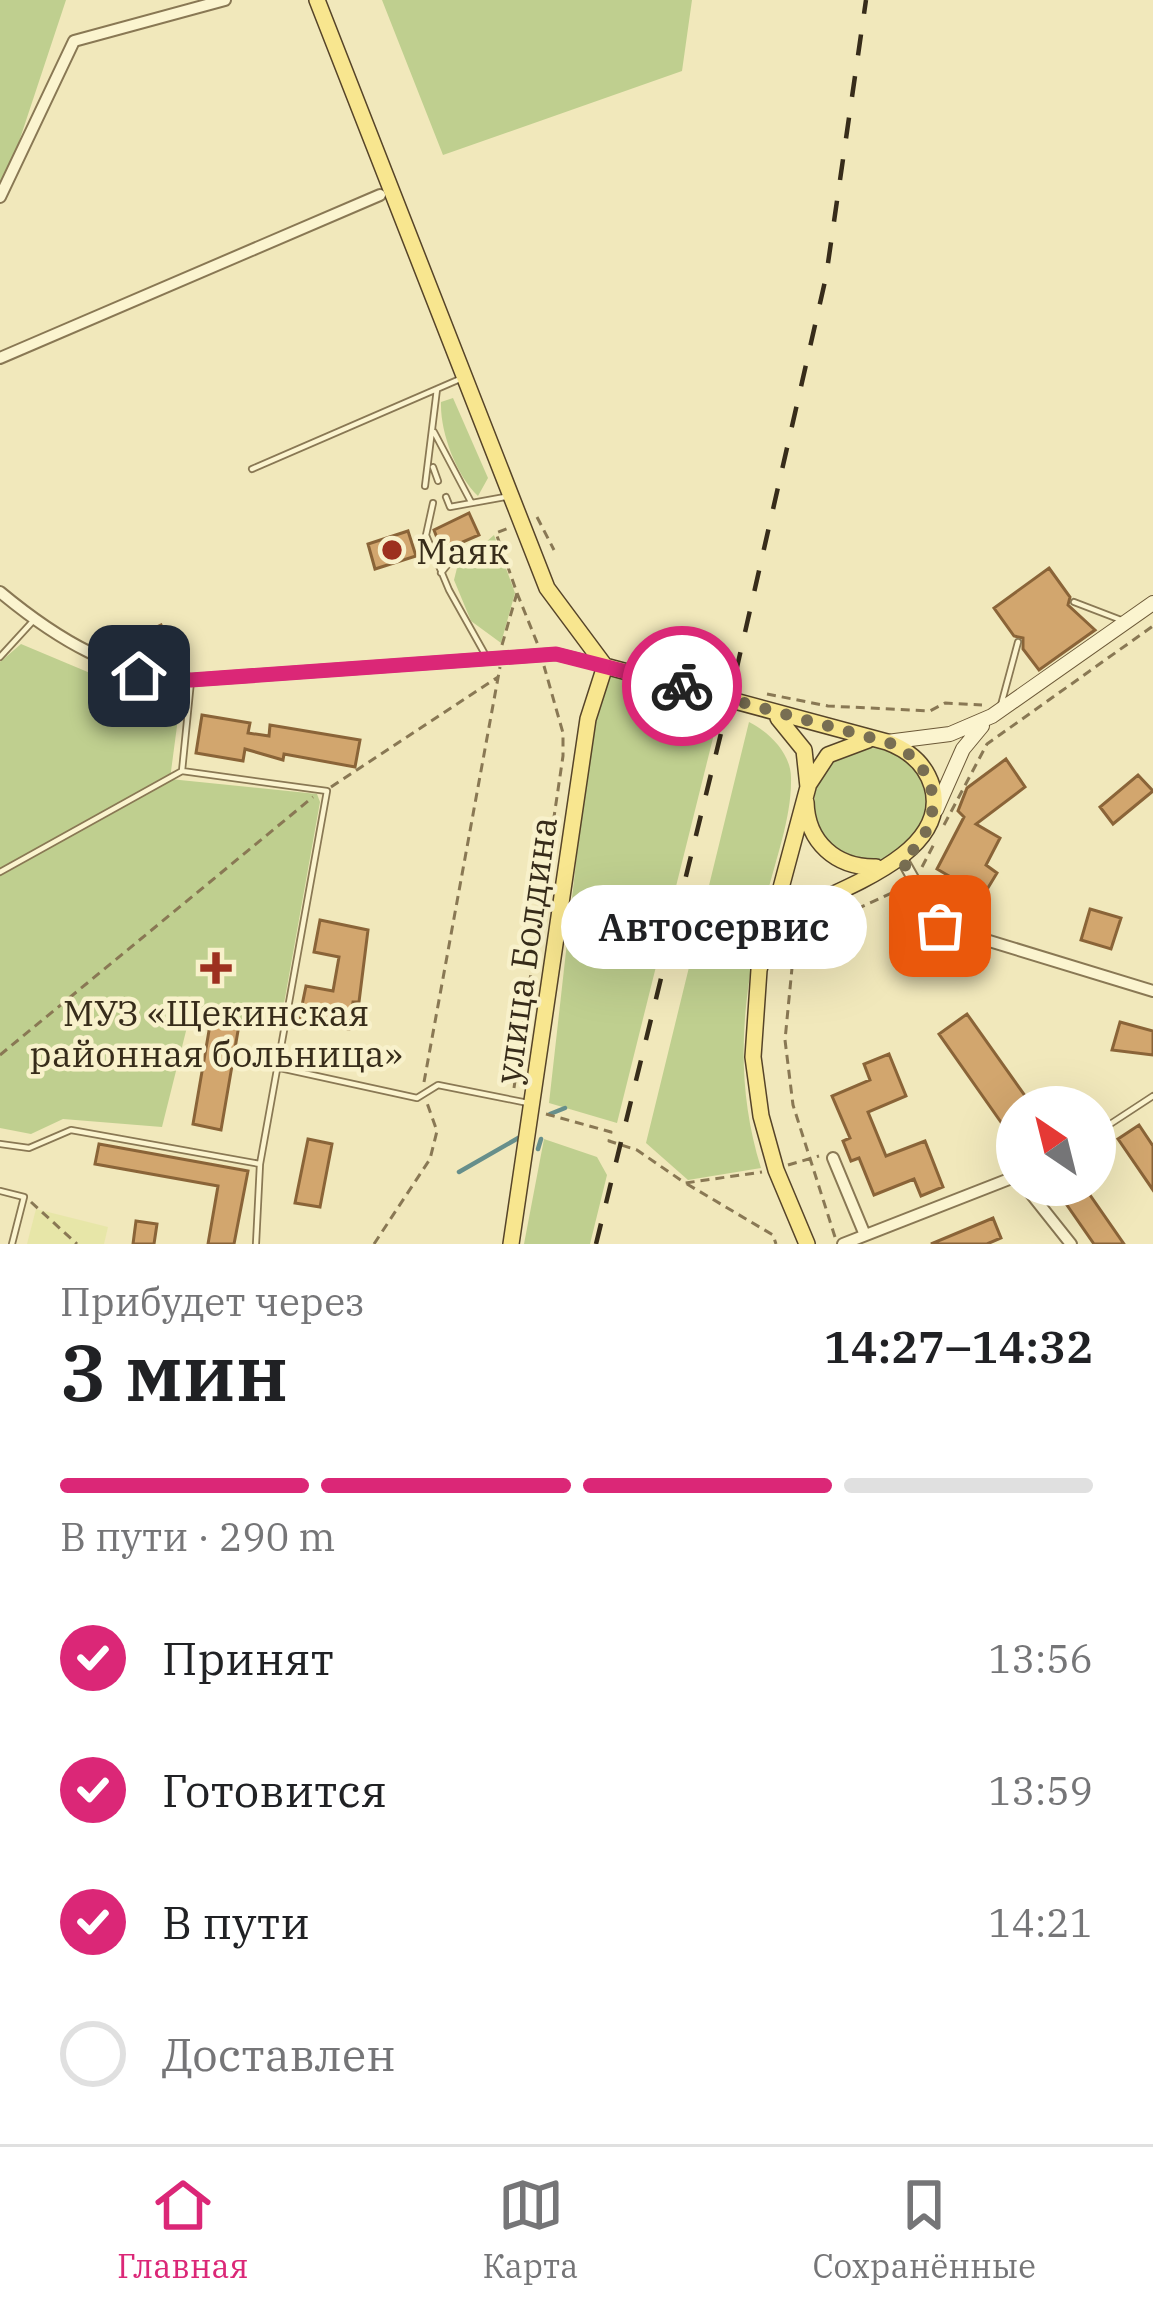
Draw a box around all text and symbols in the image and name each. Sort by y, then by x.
place label: Маяк [416,527,509,574]
marker: Маяк [379,537,405,563]
pin [88,625,190,727]
courier [622,626,742,746]
icon: home [106,643,172,709]
icon: bike [649,653,715,719]
street label: улица Болдина [483,814,567,1086]
pin [889,875,991,977]
callout: Автосервис [562,884,868,968]
icon: bag [907,893,973,959]
text: Автосервис [598,901,830,952]
marker: МУЗ «Щекинская районная больница» [200,952,232,984]
place label: МУЗ «Щекинская районная больница» [30,989,403,1077]
north arrow [996,1086,1116,1206]
map controls [996,1086,1116,1206]
text: Прибудет через [60,1276,365,1327]
text: 14:27–14:32 [824,1317,1093,1375]
text: 3 мин [60,1321,288,1422]
text: В пути · 290 m [60,1511,335,1562]
icon: check [60,1625,126,1691]
text: Принят [162,1629,334,1687]
text: 13:56 [988,1633,1093,1684]
icon: check [60,1757,126,1823]
text: Готовится [162,1761,387,1819]
text: 13:59 [988,1765,1093,1816]
icon: check [60,1889,126,1955]
text: В пути [162,1893,310,1951]
text: 14:21 [988,1897,1093,1948]
text: Доставлен [162,2025,396,2083]
tab: Главная [117,2172,249,2287]
tab: Карта [483,2172,578,2287]
tab: Сохранённые [812,2172,1036,2287]

